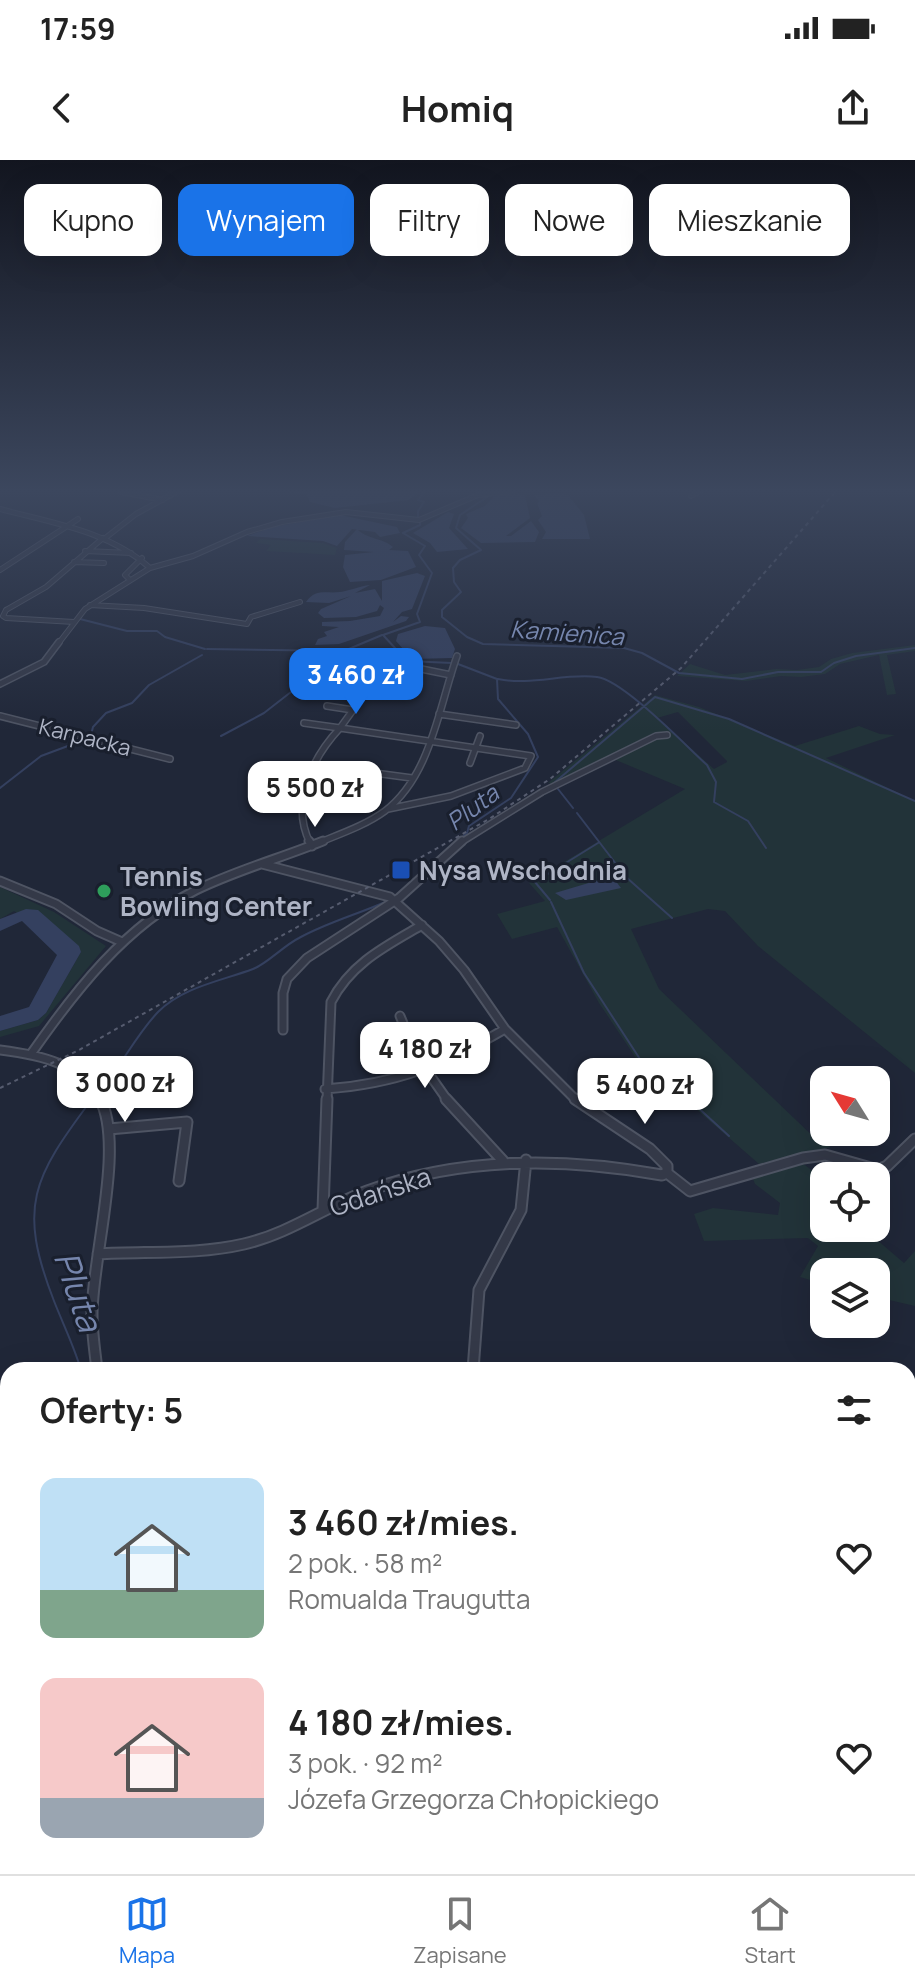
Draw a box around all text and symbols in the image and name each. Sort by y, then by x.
text: 17:59 [40,8,116,49]
text: Homiq [401,84,514,133]
icon: back [40,86,84,130]
icon: share [831,86,875,130]
chip: Kupno [24,184,162,256]
chip: Wynajem [178,184,354,256]
chip: Filtry [370,184,489,256]
chip: Nowe [505,184,633,256]
chip: Mieszkanie [649,184,850,256]
water label: Kamienica [509,612,626,653]
pin: 3 460 zł [273,648,439,716]
text: 3 460 zł [307,656,405,692]
street label: Karpacka [36,711,134,763]
pin: 5 500 zł [232,761,398,829]
text: 5 500 zł [266,769,364,805]
water label: Pluta [439,776,506,837]
place label: Nysa Wschodnia [419,852,627,888]
place label: Tennis Bowling Center [120,858,312,924]
marker: Nysa Wschodnia [390,859,412,881]
marker: Tennis Bowling Center [95,882,113,900]
pin: 4 180 zł [342,1022,508,1090]
text: 4 180 zł [378,1030,472,1066]
pin: 3 000 zł [42,1056,208,1124]
pin: 5 400 zł [562,1058,728,1126]
text: 3 000 zł [75,1064,175,1100]
text: 5 400 zł [596,1066,694,1102]
north arrow [810,1066,890,1146]
map controls [810,1066,890,1338]
street label: Gdańska [325,1158,435,1224]
button: locate [810,1162,890,1242]
water label: Pluta [44,1245,115,1339]
button: layers [810,1258,890,1338]
text: Oferty: 5 [40,1387,183,1433]
icon: filters [832,1388,876,1432]
text: 3 460 zł/mies. [288,1499,519,1545]
icon: home [104,1510,200,1606]
icon: heart [832,1536,876,1580]
text: 2 pok. · 58 m² [288,1545,442,1581]
text: Romualda Traugutta [288,1581,530,1617]
text: 4 180 zł/mies. [288,1699,514,1745]
icon: home [104,1710,200,1806]
icon: heart [832,1736,876,1780]
text: 3 pok. · 92 m² [288,1745,443,1781]
text: Józefa Grzegorza Chłopickiego [288,1781,659,1817]
tab: Mapa [119,1892,175,1970]
tab: Zapisane [413,1892,507,1970]
tab: Start [745,1892,796,1970]

